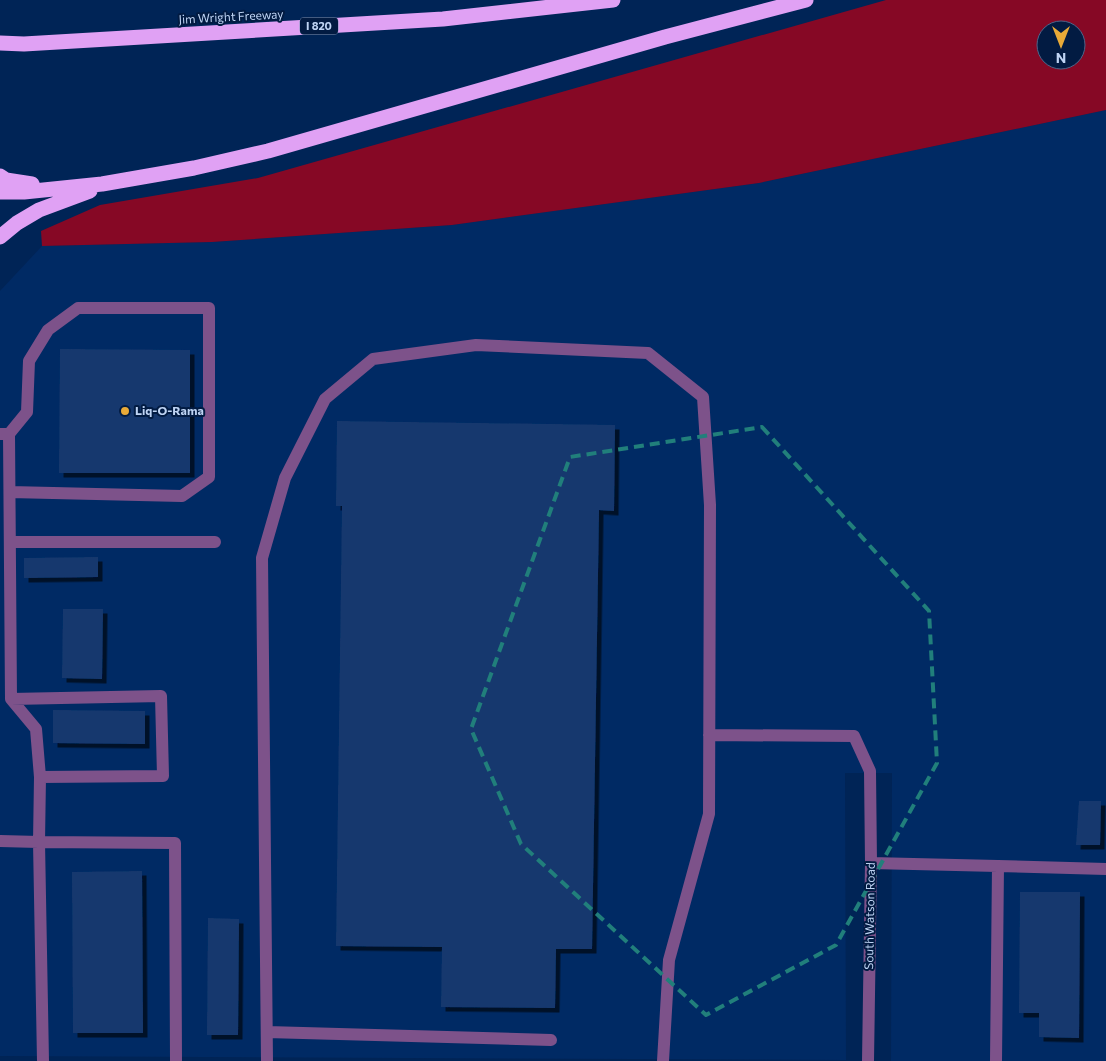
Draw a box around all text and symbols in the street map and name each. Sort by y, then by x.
street label: Jim Wright Freeway [178,6,284,27]
road number: I 820 [300,18,338,34]
north arrow [1036,20,1086,70]
text: N [1056,50,1066,67]
place label: Liq-O-Rama [135,403,204,417]
marker: Liq-O-Rama [119,405,131,417]
street label: South Watson Road [861,862,877,970]

